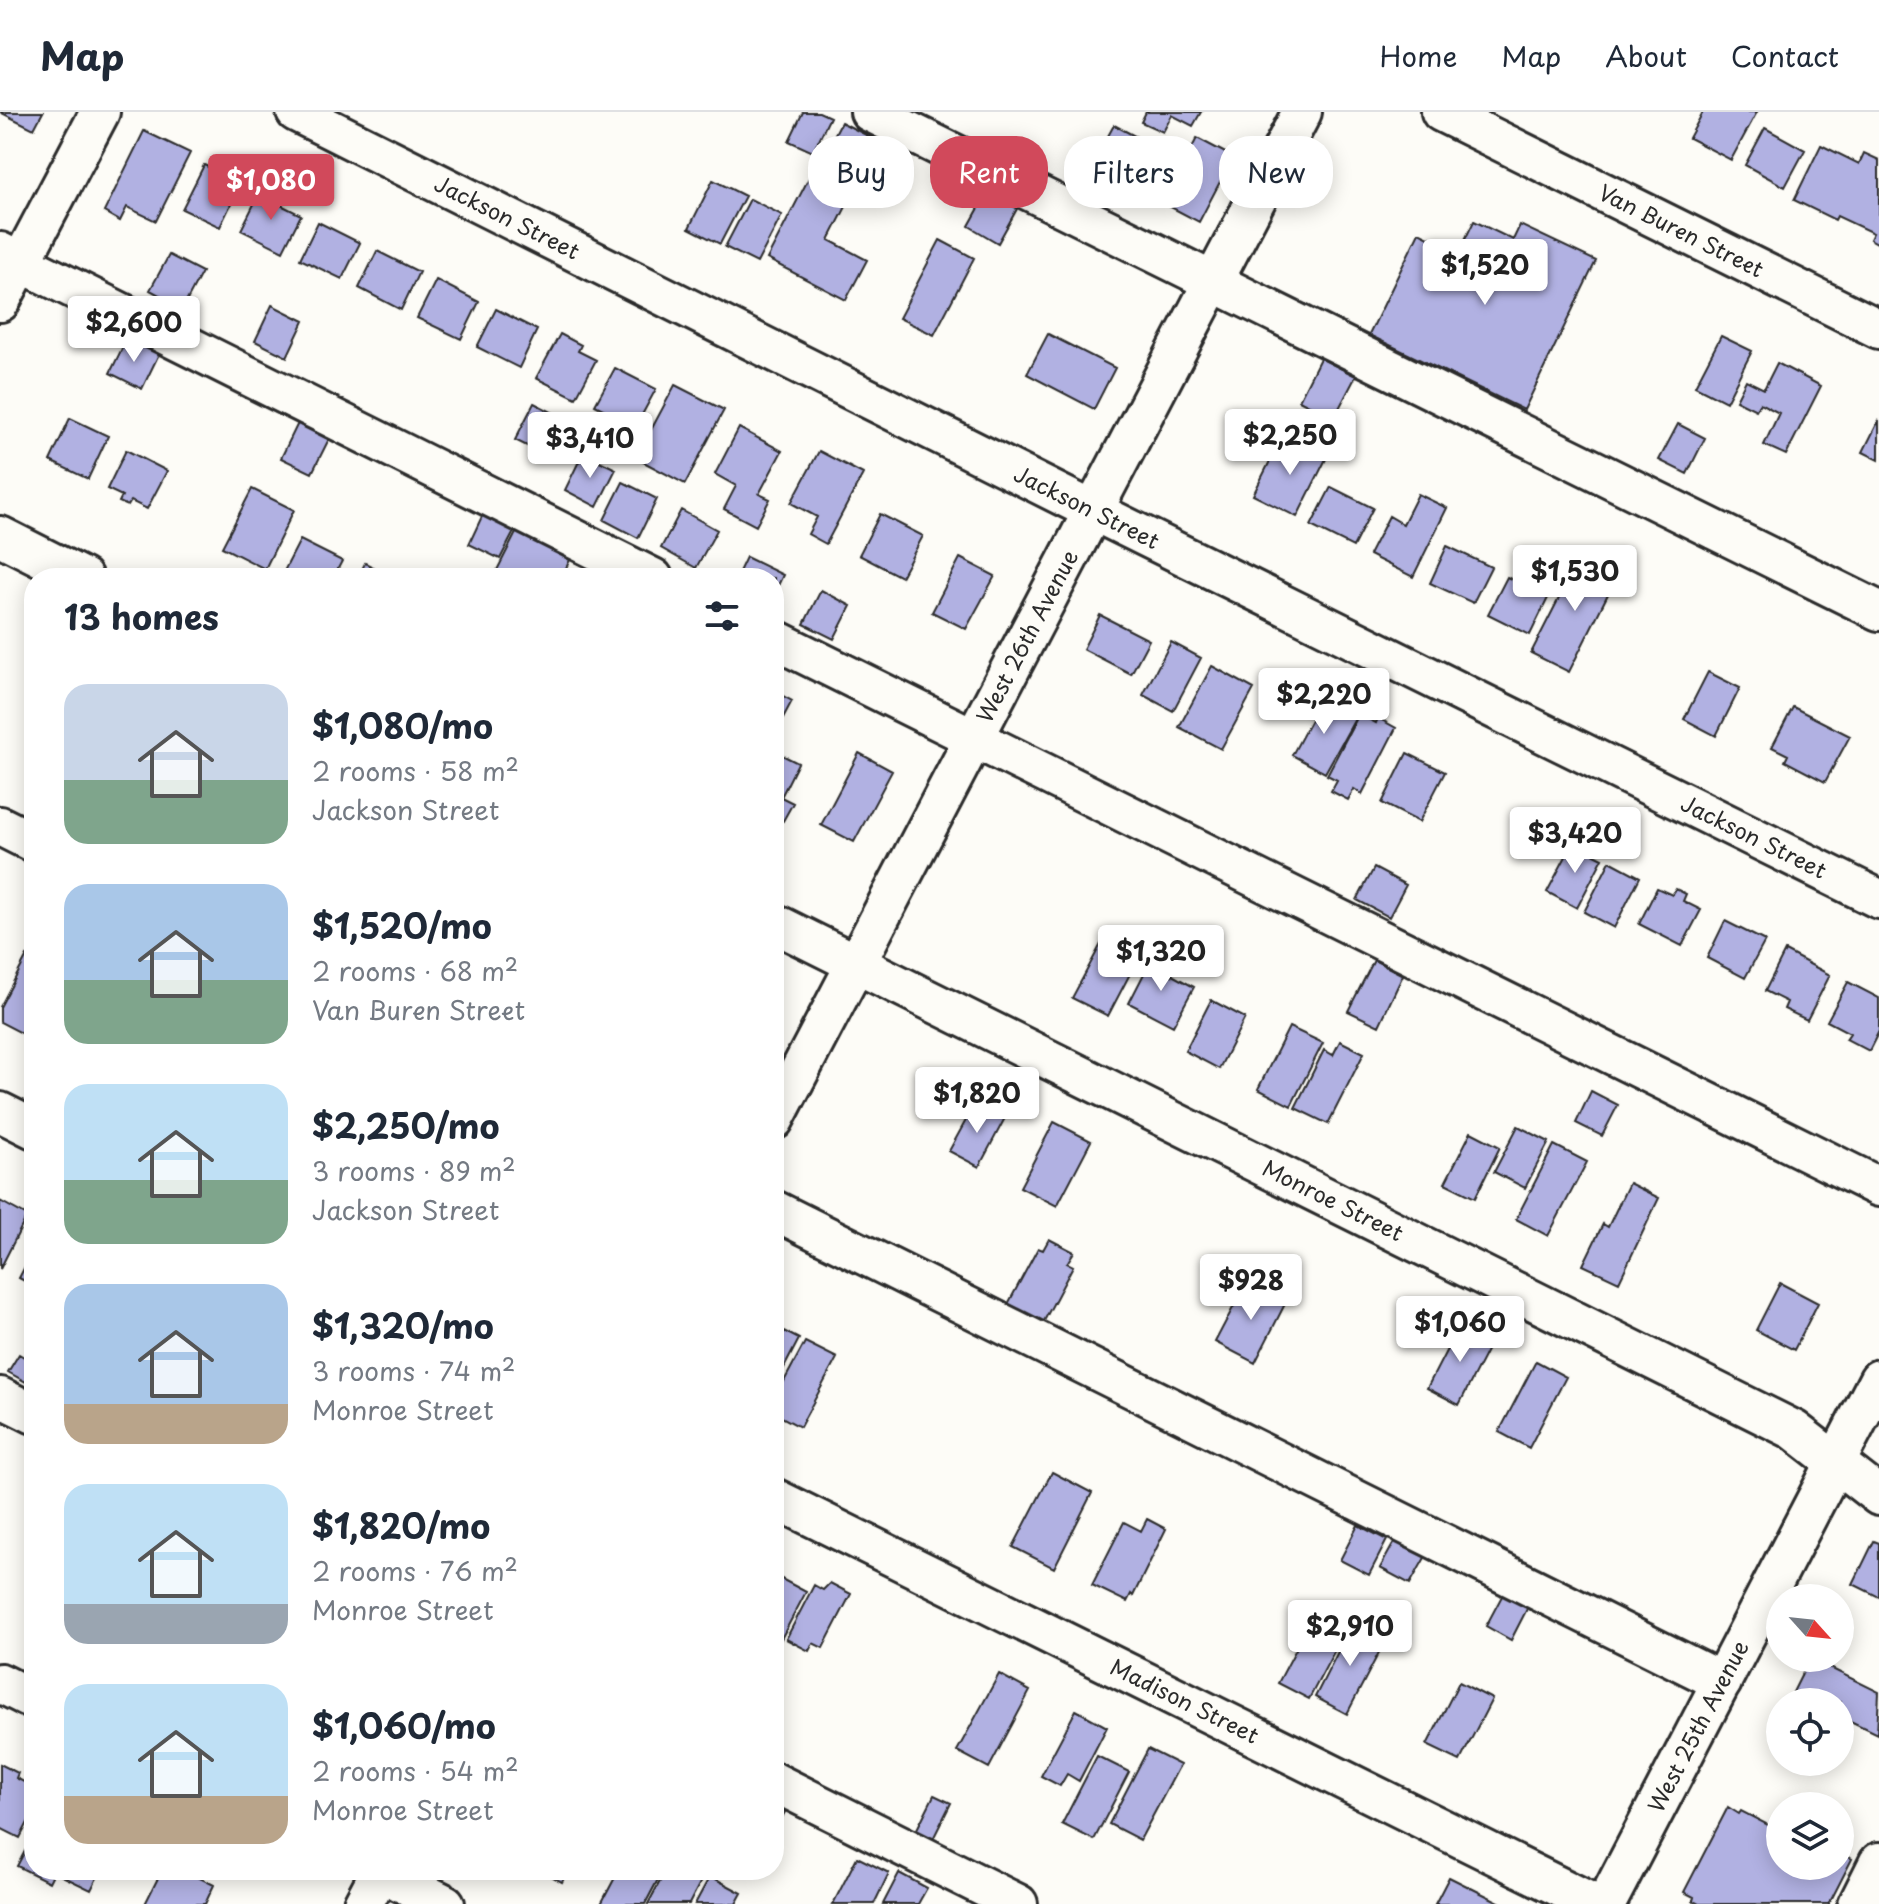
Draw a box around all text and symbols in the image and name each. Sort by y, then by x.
text: Map [40,27,124,84]
text: Home [1379,34,1457,77]
text: Map [1501,34,1561,77]
text: About [1605,34,1687,77]
text: Contact [1731,34,1839,77]
chip: Buy [808,136,914,208]
chip: Rent [930,136,1048,208]
chip: Filters [1064,136,1203,208]
chip: New [1219,136,1333,208]
pin: $1,080 [206,154,336,222]
text: $1,080 [226,160,316,199]
street label: Jackson Street [429,166,586,267]
street label: Van Buren Street [1594,175,1770,284]
pin: $1,520 [1420,239,1550,307]
text: $1,520 [1441,245,1529,284]
pin: $2,600 [69,296,199,364]
text: $2,600 [86,302,182,341]
pin: $2,250 [1225,409,1355,477]
pin: $3,410 [525,412,655,480]
text: $2,250 [1243,415,1337,454]
text: $3,410 [546,418,634,457]
street label: Jackson Street [1009,456,1166,556]
street label: West 26th Avenue [967,543,1085,728]
pin: $1,530 [1510,545,1640,613]
text: $1,530 [1531,551,1619,590]
text: 13 homes [64,590,219,642]
icon: filters [700,594,744,638]
pin: $2,220 [1259,668,1389,736]
text: $2,220 [1276,674,1372,713]
text: $1,080/mo [312,699,493,751]
icon: home [128,716,224,812]
text: 2 rooms · 58 m² [312,751,519,790]
street label: Jackson Street [1676,786,1833,886]
text: Jackson Street [312,790,499,829]
pin: $3,420 [1510,807,1640,875]
text: $3,420 [1528,813,1622,852]
text: $1,520/mo [312,899,492,951]
icon: home [128,916,224,1012]
pin: $1,320 [1096,925,1226,993]
text: $1,320 [1116,931,1206,970]
text: 2 rooms · 68 m² [312,951,518,990]
text: Van Buren Street [312,990,525,1029]
pin: $1,820 [912,1067,1042,1135]
text: $1,820 [933,1073,1021,1112]
text: $2,250/mo [312,1099,499,1151]
icon: home [128,1116,224,1212]
street label: Monroe Street [1257,1150,1410,1248]
text: 3 rooms · 89 m² [312,1151,516,1190]
text: Jackson Street [312,1190,499,1229]
pin: $928 [1204,1254,1298,1322]
text: $928 [1218,1260,1284,1299]
pin: $1,060 [1395,1296,1525,1364]
text: $1,320/mo [312,1299,494,1351]
text: $1,060 [1414,1302,1506,1341]
icon: home [128,1316,224,1412]
text: 3 rooms · 74 m² [312,1351,516,1390]
text: Monroe Street [312,1390,494,1429]
text: $1,820/mo [312,1499,490,1551]
icon: home [128,1516,224,1612]
text: 2 rooms · 76 m² [312,1551,518,1590]
north arrow [1766,1584,1854,1672]
map controls [1766,1584,1854,1880]
text: Monroe Street [312,1590,494,1629]
pin: $2,910 [1285,1600,1415,1668]
text: $2,910 [1306,1606,1394,1645]
street label: West 25th Avenue [1638,1634,1755,1818]
street label: Madison Street [1105,1649,1265,1751]
button: locate [1766,1688,1854,1776]
text: $1,060/mo [312,1699,496,1751]
icon: home [128,1716,224,1812]
text: 2 rooms · 54 m² [312,1751,519,1790]
text: Monroe Street [312,1790,494,1829]
button: layers [1766,1792,1854,1880]

